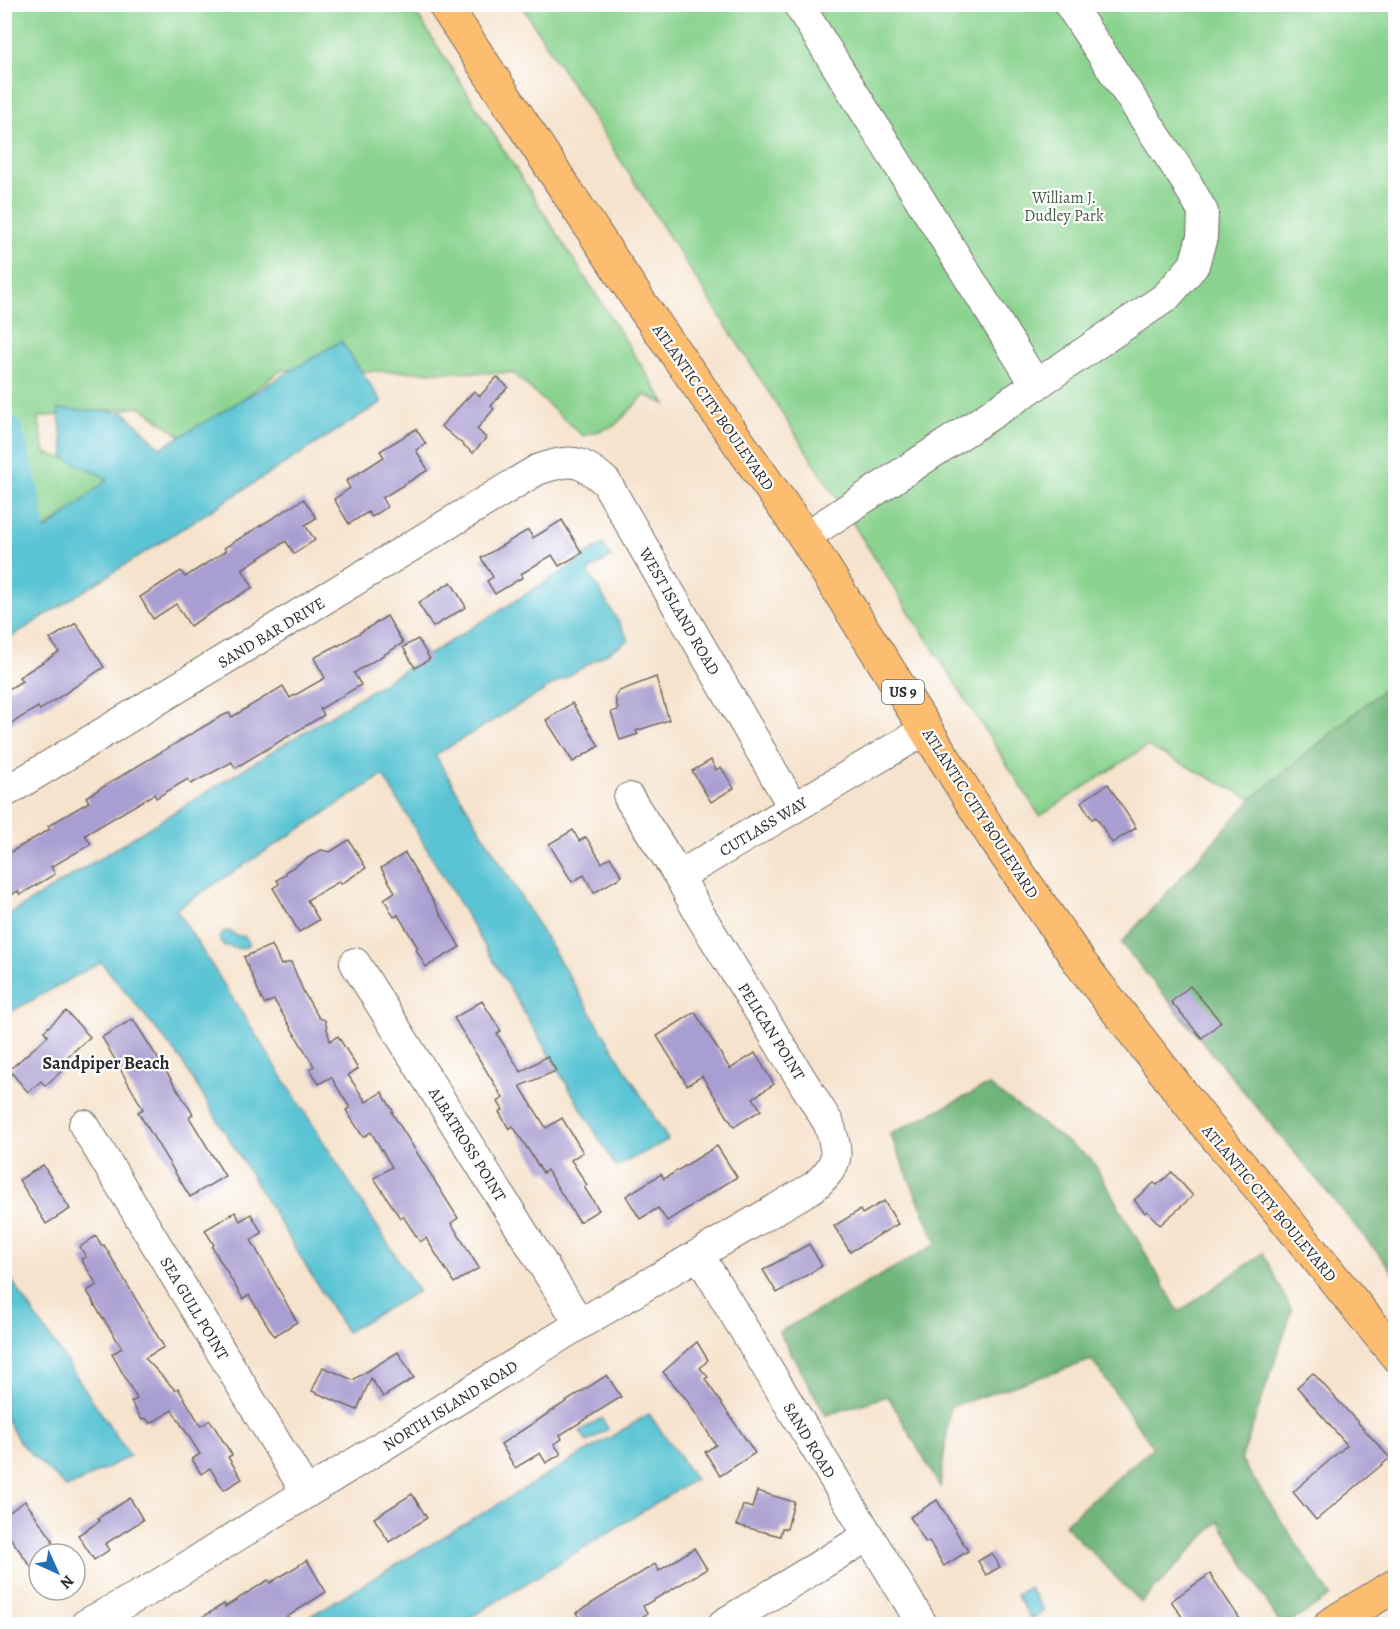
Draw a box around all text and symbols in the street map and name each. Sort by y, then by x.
park label: William J. Dudley Park [1024,187,1104,227]
street label: ATLANTIC CITY BOULEVARD [647,319,779,495]
street label: WEST ISLAND ROAD [633,543,725,679]
street label: SAND BAR DRIVE [214,592,329,674]
road number: US 9 [882,680,924,704]
street label: ATLANTIC CITY BOULEVARD [916,723,1043,903]
street label: CUTLASS WAY [715,792,812,862]
street label: PELICAN POINT [732,978,810,1085]
district label: Sandpiper Beach [43,1051,170,1075]
street label: ALBATROSS POINT [423,1082,511,1206]
street label: ATLANTIC CITY BOULEVARD [1196,1120,1341,1287]
street label: SEA GULL POINT [155,1253,234,1364]
street label: NORTH ISLAND ROAD [379,1355,522,1456]
street label: SAND ROAD [778,1398,840,1483]
north arrow [27,1542,87,1602]
text: N [55,1570,79,1594]

